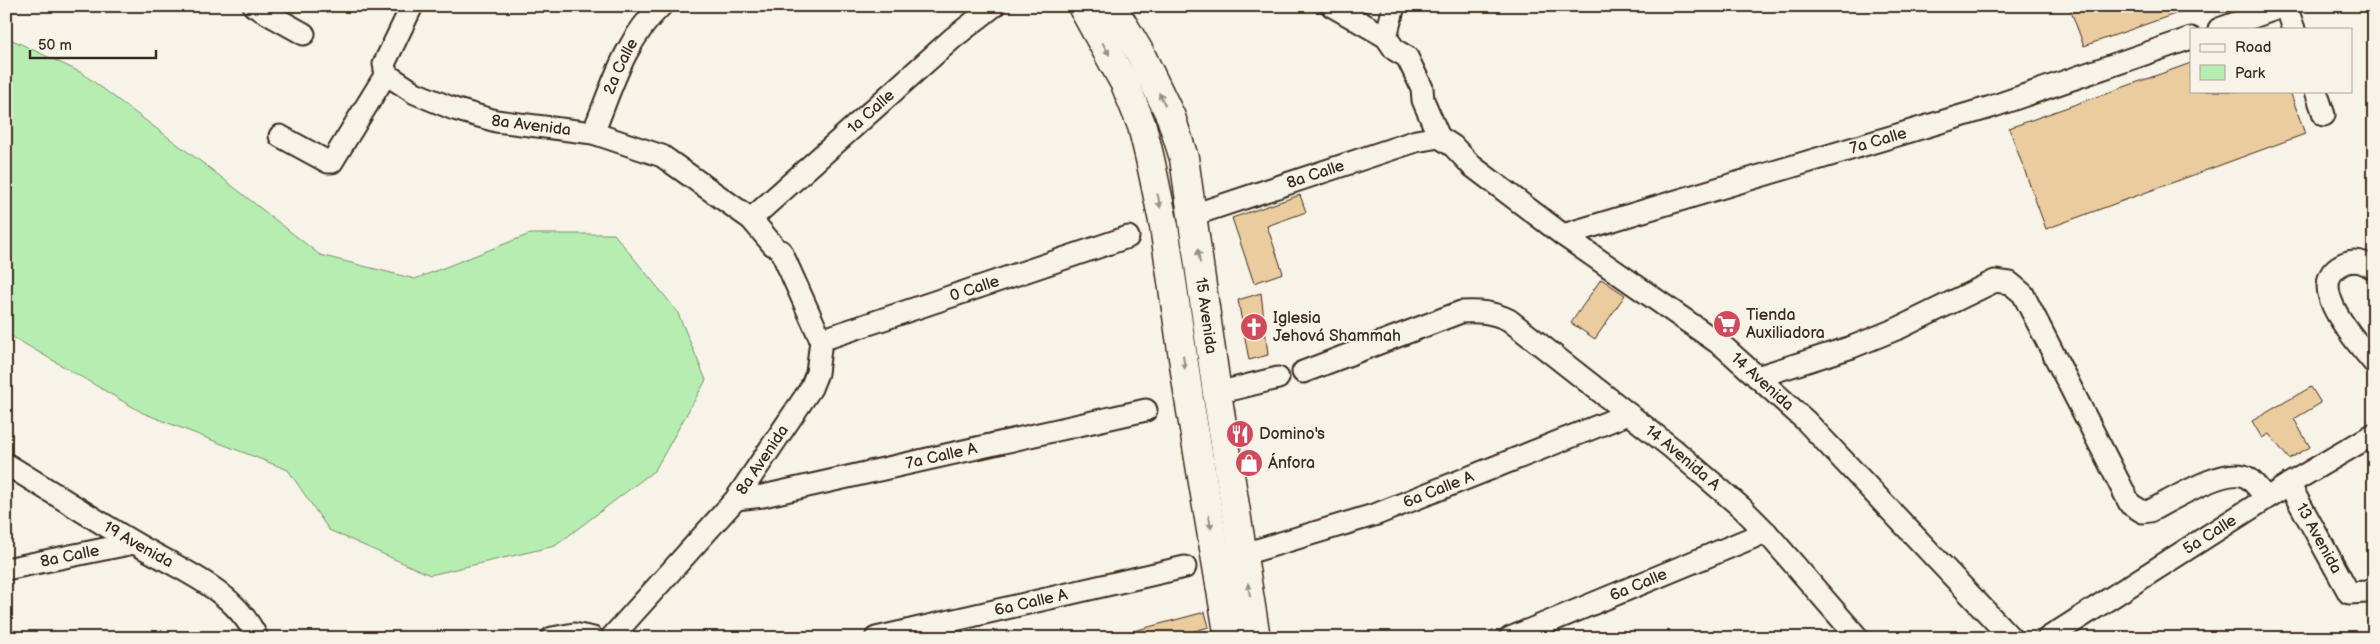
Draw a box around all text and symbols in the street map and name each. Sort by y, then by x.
scale bar [30,28,156,60]
legend [2190,28,2352,92]
street label: 2a Calle [600,35,642,97]
text: 50 m [38,36,72,55]
text: Road [2235,38,2271,57]
one-way arrow [1101,42,1110,56]
text: Park [2235,64,2266,83]
street label: 1a Calle [843,85,899,138]
one-way arrow [1158,91,1166,106]
street label: 8a Avenida [490,111,572,140]
street label: 7a Calle [1848,123,1909,158]
street label: 8a Calle [1284,156,1347,193]
one-way arrow [1155,194,1163,209]
one-way arrow [1194,248,1202,264]
street label: 0 Calle [948,271,1002,306]
street label: 15 Avenida [1191,276,1221,355]
place label: Tienda Auxiliadora [1746,306,1825,343]
place label: Iglesia Jehová Shammah [1273,309,1401,346]
supermarket icon: Tienda Auxiliadora [1712,309,1742,339]
church icon: Iglesia Jehová Shammah [1239,312,1269,342]
street label: 14 Avenida [1727,349,1798,415]
one-way arrow [1180,354,1188,370]
restaurant icon: Domino's [1225,419,1255,449]
street label: 8a Avenida [732,421,793,499]
street label: 14 Avenida A [1641,421,1724,495]
place label: Domino's [1259,425,1325,444]
street label: 7a Calle A [904,439,979,473]
shop icon: Ánfora [1234,448,1264,478]
place label: Ánfora [1268,452,1315,473]
street label: 6a Calle A [1400,467,1477,512]
street label: 13 Avenida [2292,500,2346,577]
street label: 5a Calle [2180,510,2240,559]
one-way arrow [1206,515,1214,531]
street label: 19 Avenida [100,517,177,572]
street label: 8a Calle [39,541,101,571]
street label: 6a Calle [1607,564,1670,605]
one-way arrow [1245,581,1253,597]
street label: 6a Calle A [993,585,1070,620]

